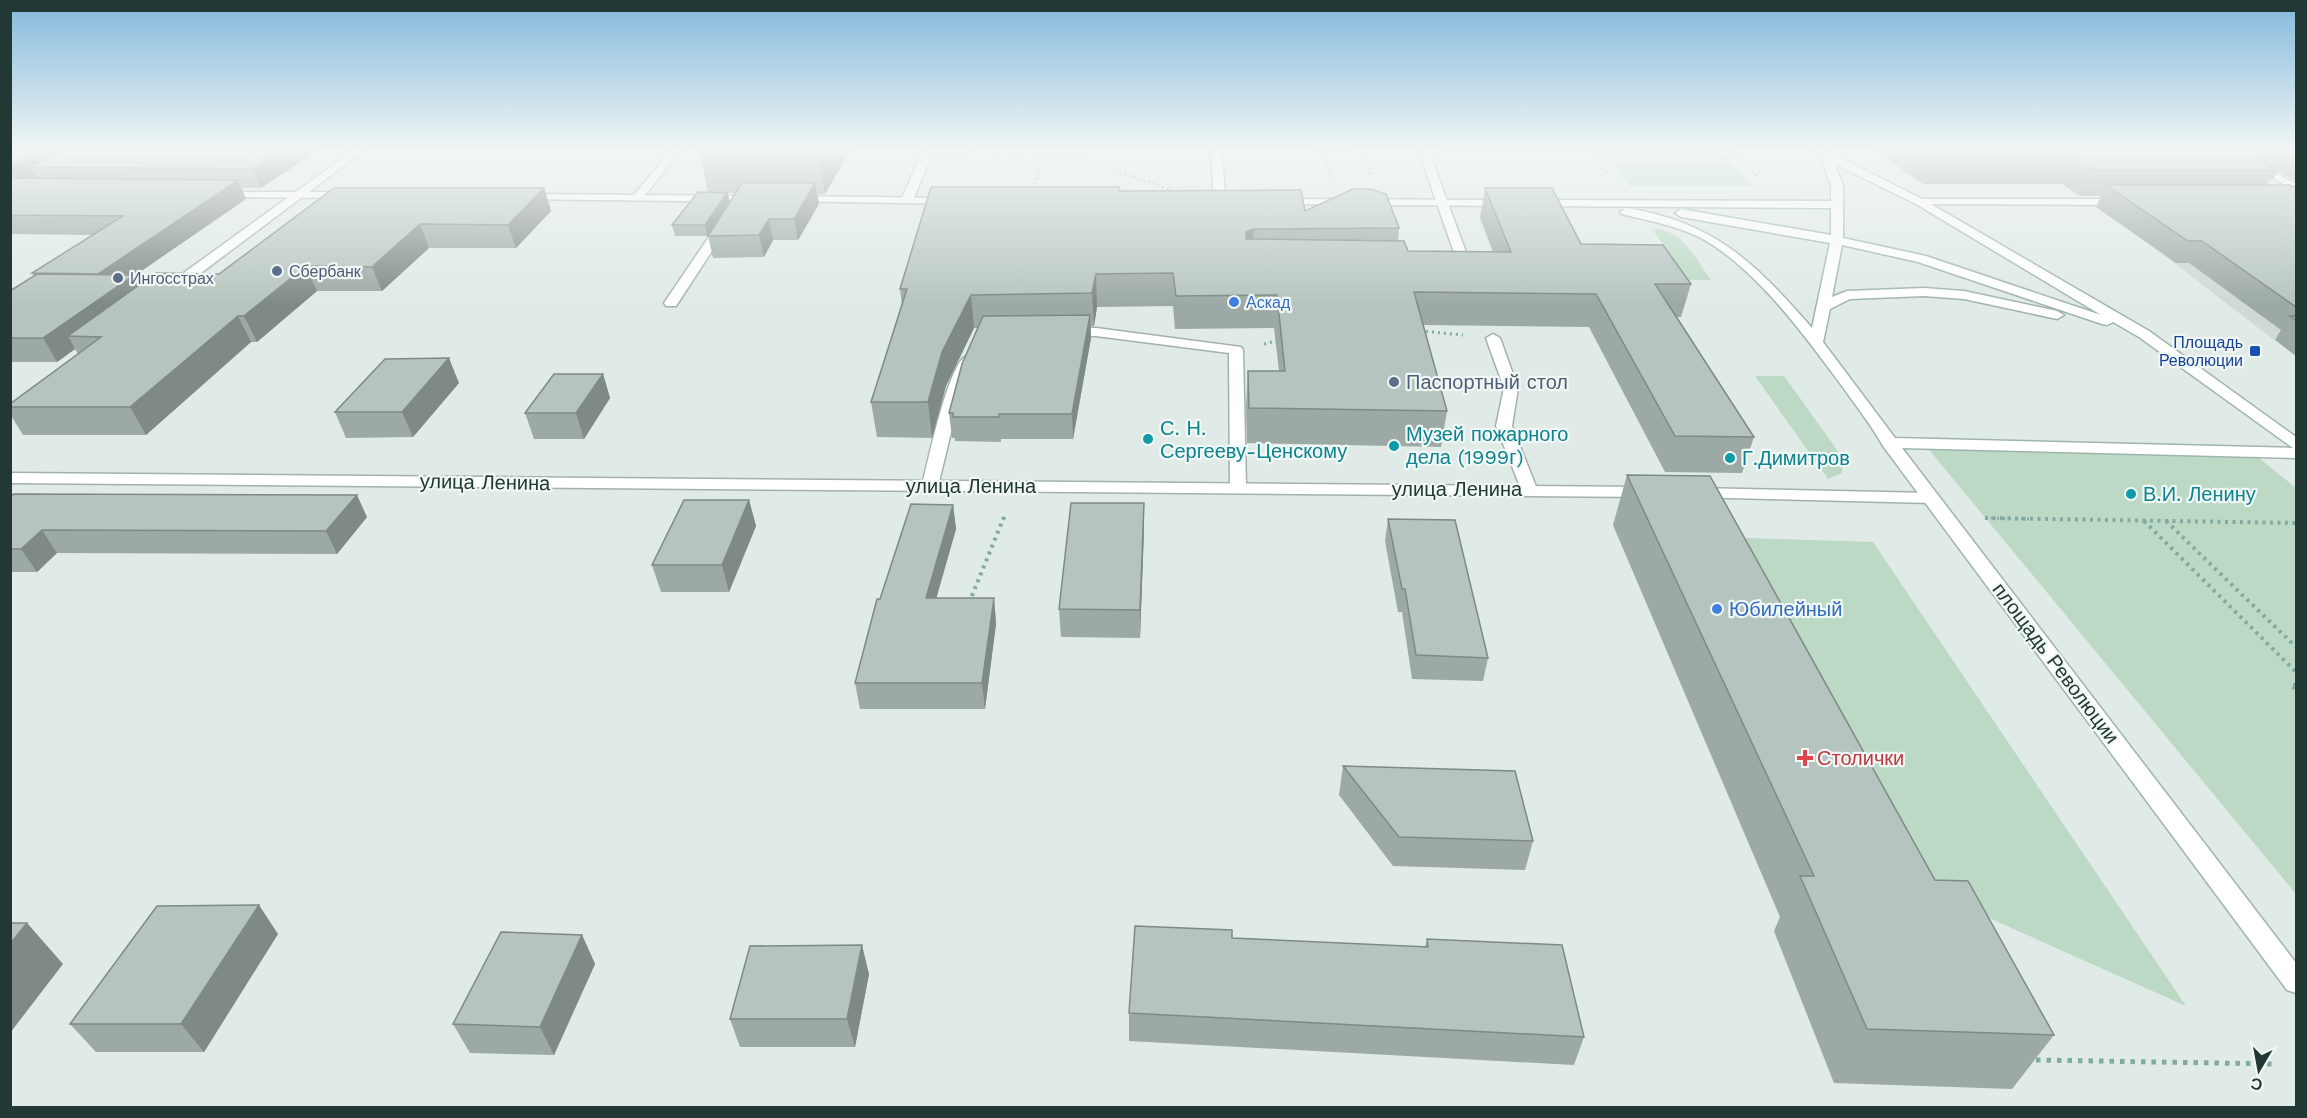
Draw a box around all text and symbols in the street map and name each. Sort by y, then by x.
place label: Сбербанк [289,262,362,281]
marker: Сбербанк [270,264,284,278]
place label: Ингосстрах [130,269,214,288]
marker: Ингосстрах [111,271,125,285]
place label: Аскад [1246,293,1291,312]
marker: Аскад [1227,295,1241,309]
place label: Площадь Революции [2159,333,2243,370]
marker: Площадь Революции [2248,344,2262,358]
place label: Паспортный стол [1406,370,1568,394]
marker: Паспортный стол [1387,375,1401,389]
place label: С. Н. Сергееву-Ценскому [1160,416,1347,463]
place label: Музей пожарного дела (1999г) [1406,422,1568,469]
marker: С. Н. Сергееву-Ценскому [1141,432,1155,446]
marker: Музей пожарного дела (1999г) [1387,439,1401,453]
place label: Г.Димитров [1742,446,1850,470]
marker: Г.Димитров [1723,451,1737,465]
street label: улица Ленина [420,469,551,495]
street label: улица Ленина [906,474,1037,498]
street label: улица Ленина [1392,477,1523,501]
place label: В.И. Ленину [2143,482,2256,506]
marker: В.И. Ленину [2124,487,2138,501]
street label: площадь Революции [1988,578,2124,748]
place label: Юбилейный [1729,597,1842,621]
marker: Юбилейный [1710,602,1724,616]
place label: Столички [1817,746,1904,770]
marker: Столички [1798,751,1812,765]
north arrow [2229,1040,2289,1100]
text: С [2249,1074,2264,1095]

